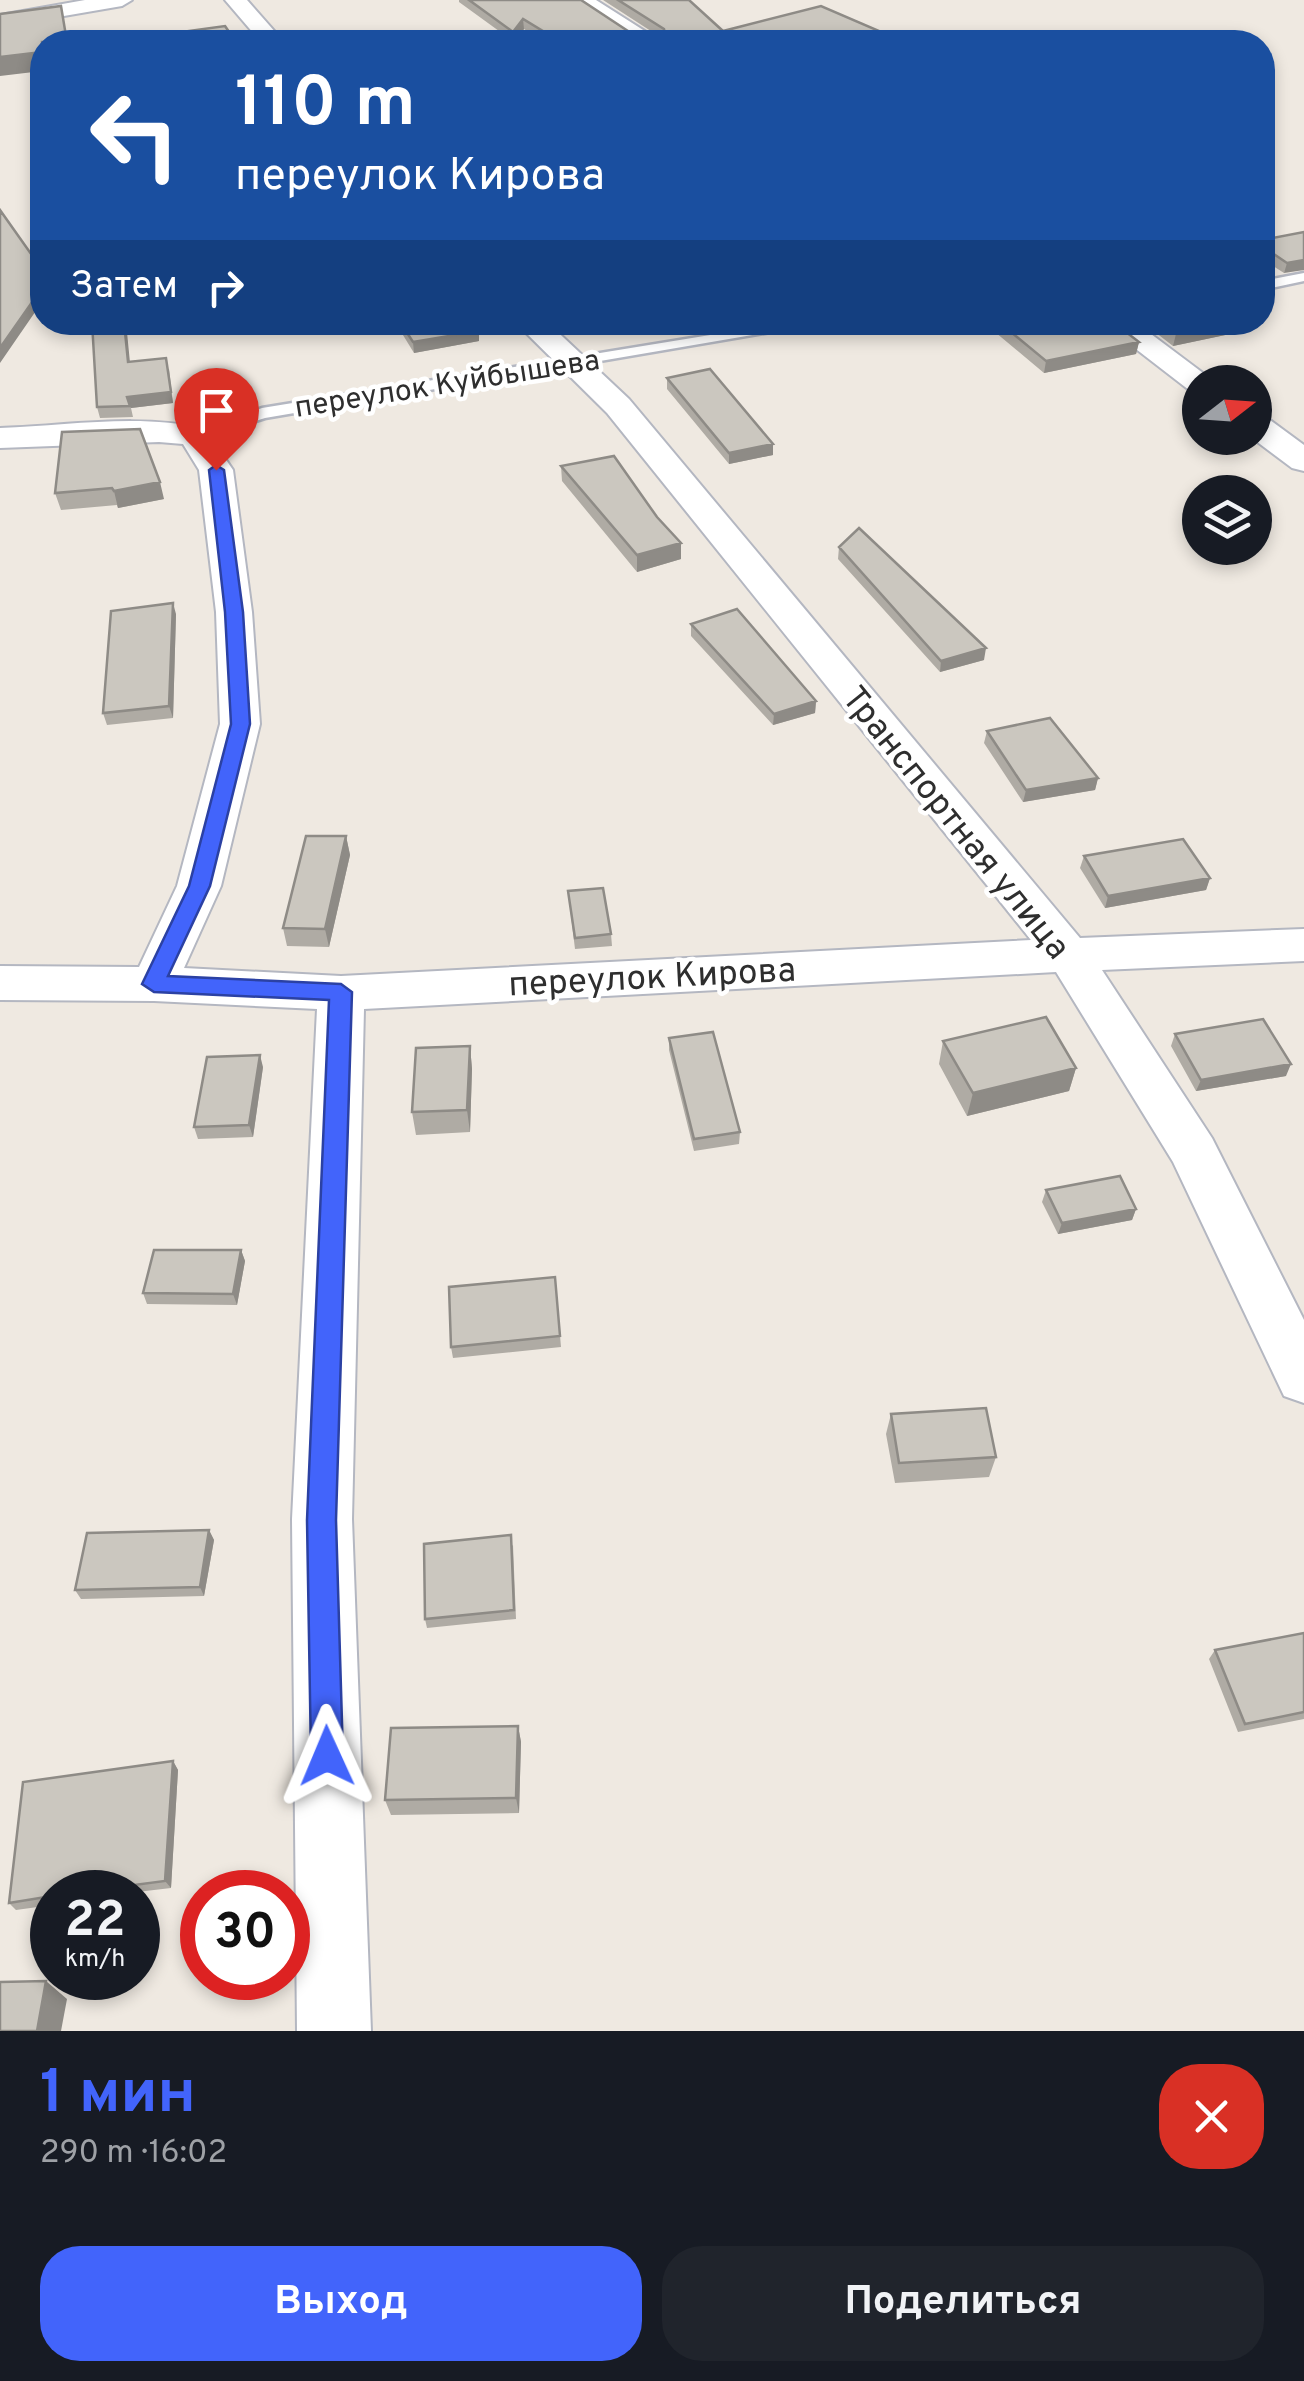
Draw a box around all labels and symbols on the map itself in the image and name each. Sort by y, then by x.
street label: переулок Куйбышева [292,343,603,428]
north arrow [1182,365,1272,455]
pin [174,368,259,471]
street label: Транспортная улица [831,678,1078,969]
street label: переулок Кирова [507,949,797,1008]
position arrow [275,1704,379,1808]
speed limit sign: 30 [180,1870,310,2000]

